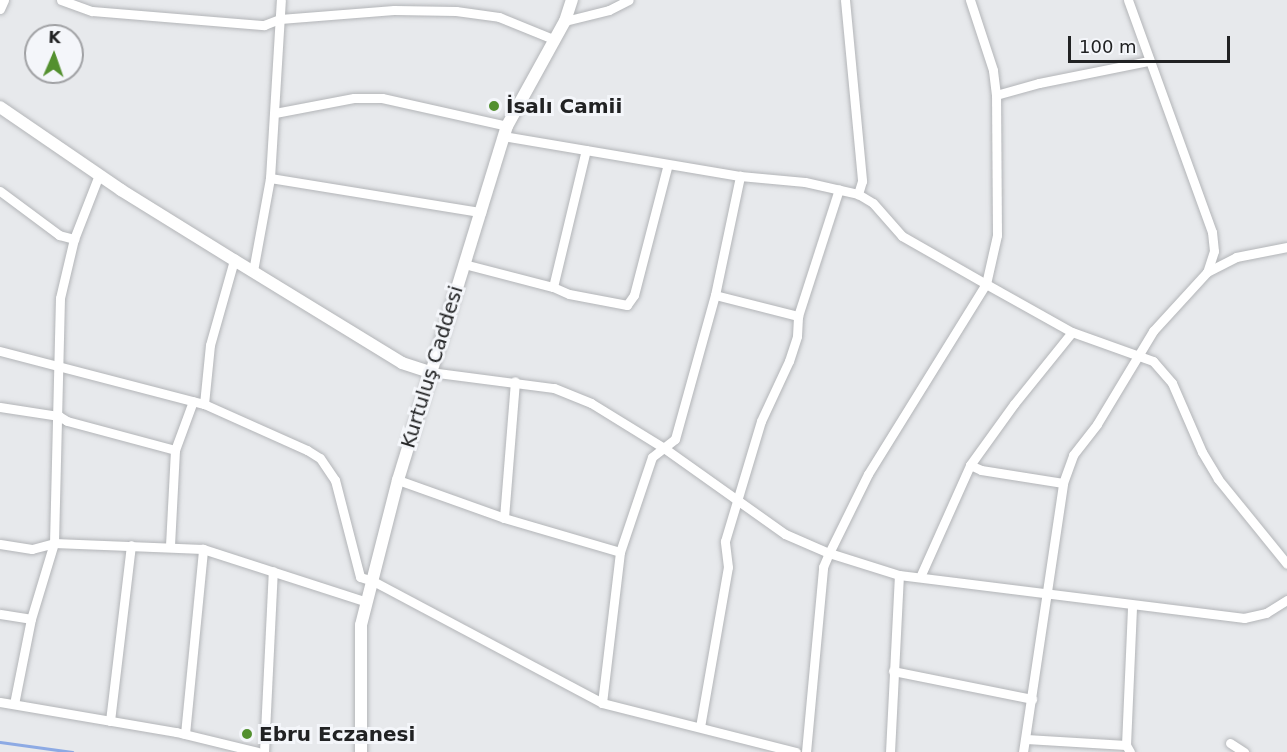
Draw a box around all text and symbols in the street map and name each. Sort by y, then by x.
north arrow [24,24,84,84]
scale bar [1071,24,1233,62]
text: K [48,28,61,47]
text: 100 m [1079,36,1137,57]
place label: İsalı Camii [506,94,622,118]
marker: İsalı Camii [487,99,501,113]
street label: Kurtuluş Caddesi [396,283,468,451]
place label: Ebru Eczanesi [259,722,415,746]
marker: Ebru Eczanesi [240,727,254,741]

